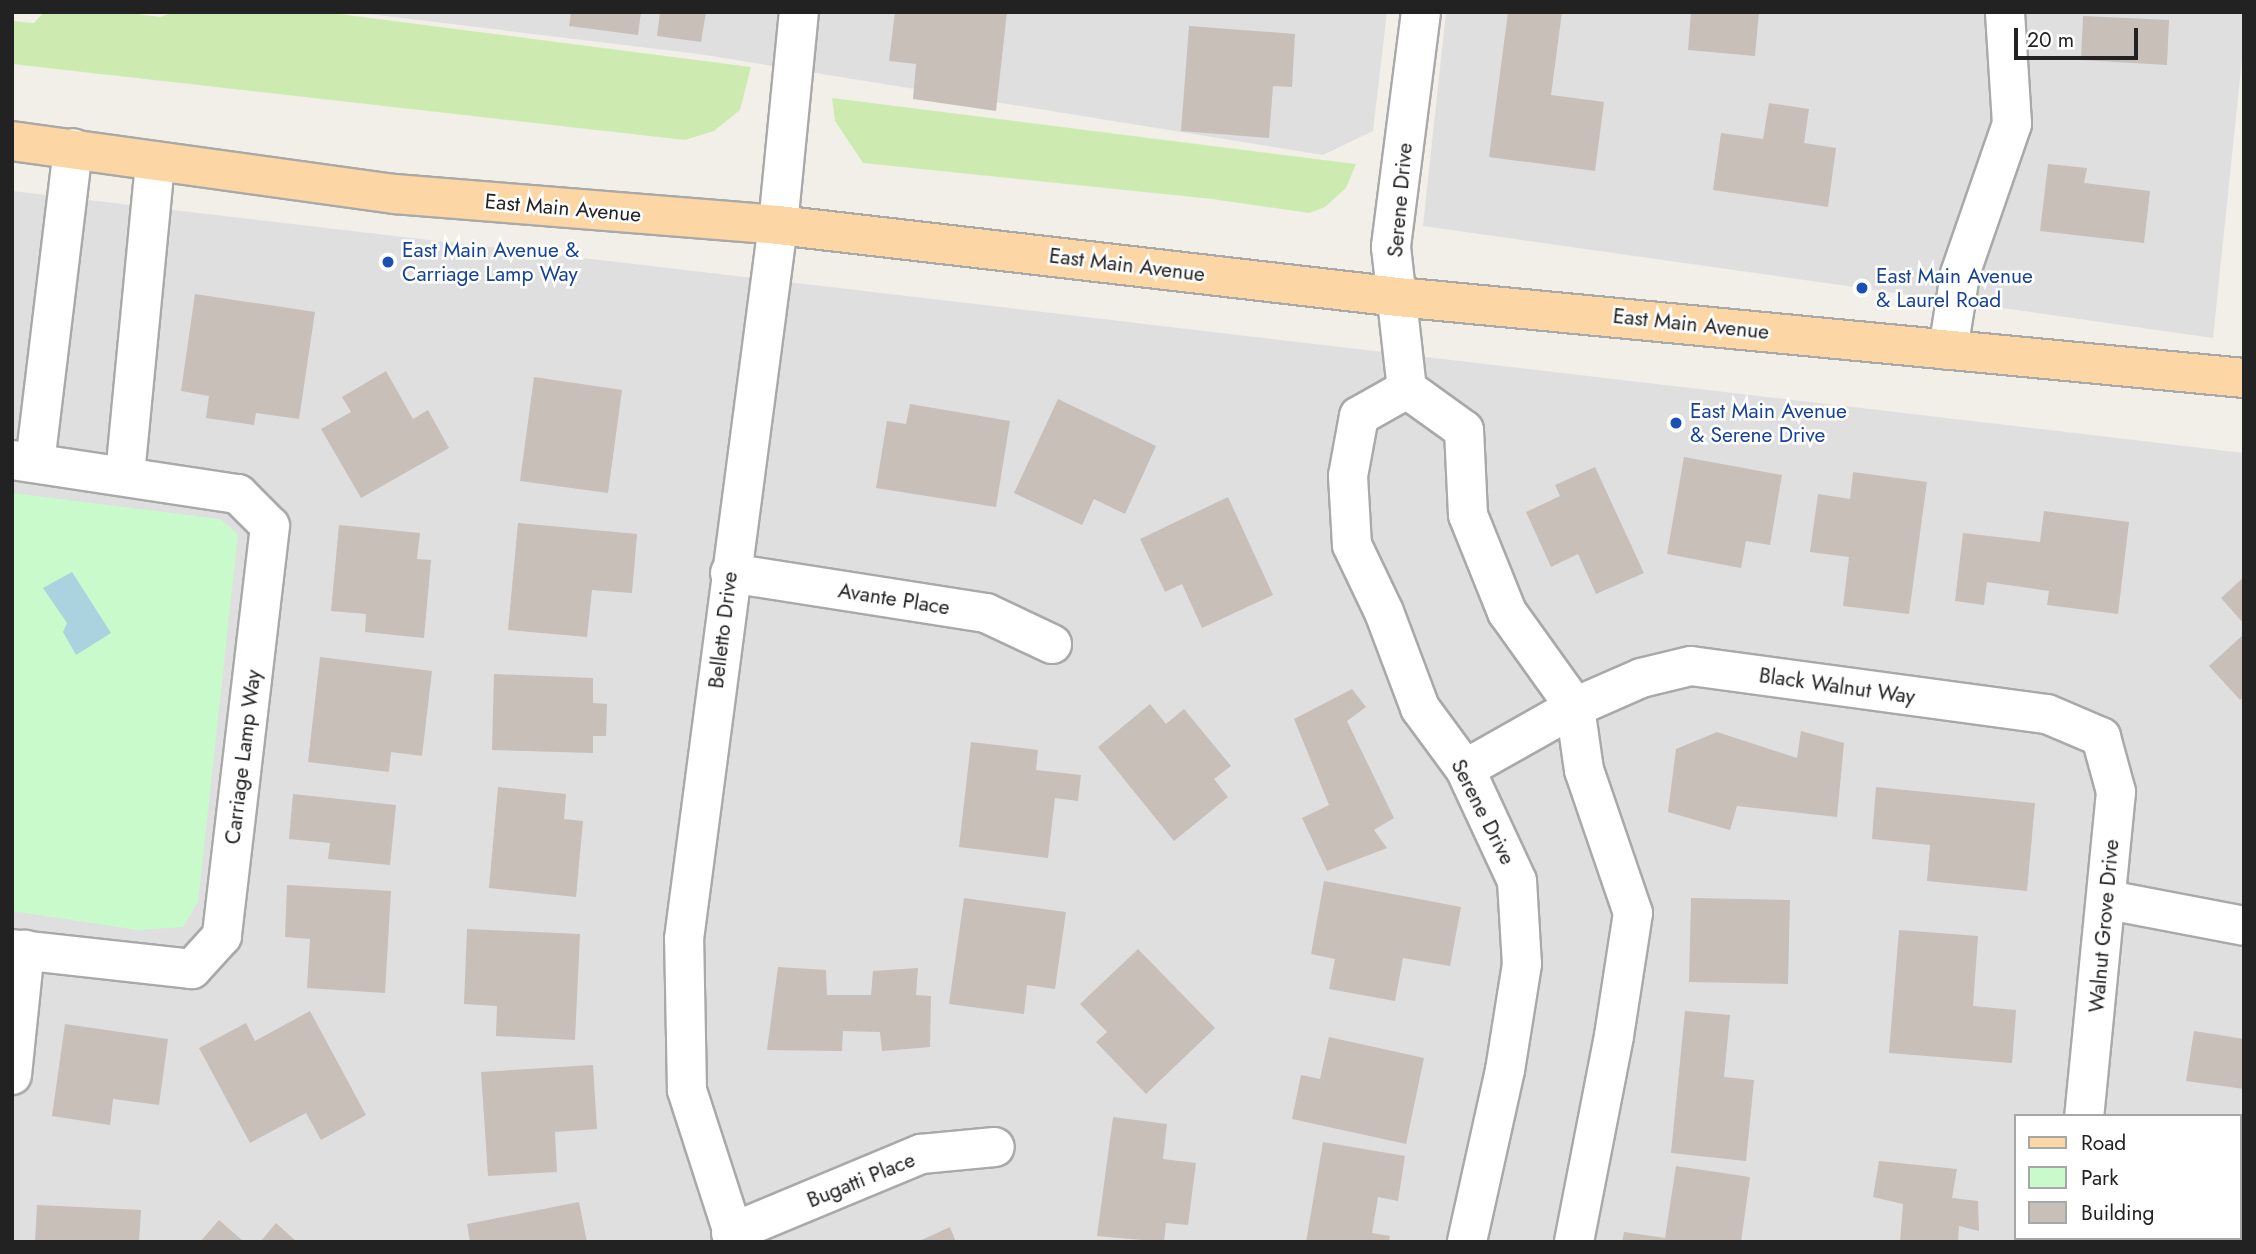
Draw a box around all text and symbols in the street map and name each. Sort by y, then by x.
scale bar [2018,14,2142,58]
text: 20 m [2027,25,2074,55]
street label: Serene Drive [1382,142,1418,258]
street label: East Main Avenue [484,189,642,227]
place label: East Main Avenue & Carriage Lamp Way [402,237,579,287]
street label: East Main Avenue [1048,243,1206,287]
marker: East Main Avenue & Carriage Lamp Way [380,254,396,270]
place label: East Main Avenue & Laurel Road [1876,263,2033,313]
marker: East Main Avenue & Laurel Road [1854,280,1870,296]
street label: East Main Avenue [1612,303,1770,345]
place label: East Main Avenue & Serene Drive [1690,398,1847,448]
marker: East Main Avenue & Serene Drive [1668,415,1684,431]
street label: Belletto Drive [703,570,743,690]
street label: Avante Place [836,578,952,620]
street label: Black Walnut Way [1757,663,1917,709]
street label: Carriage Lamp Way [220,668,266,846]
street label: Serene Drive [1446,755,1520,869]
street label: Walnut Grove Drive [2084,838,2124,1014]
legend [2014,1114,2242,1240]
text: Road [2081,1128,2126,1158]
street label: Bugatti Place [803,1147,919,1213]
text: Park [2081,1163,2118,1193]
text: Building [2081,1198,2154,1228]

